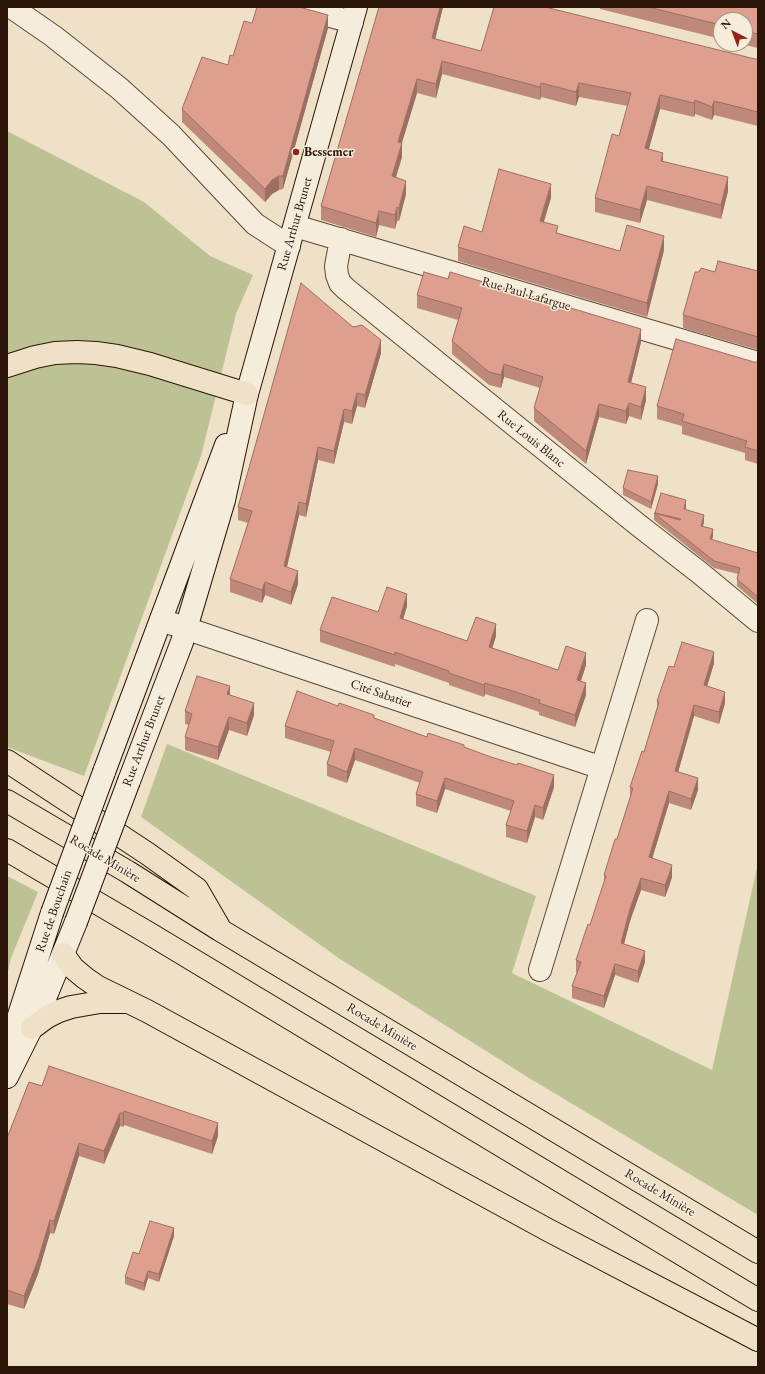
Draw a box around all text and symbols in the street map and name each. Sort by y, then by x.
north arrow [713,12,753,52]
text: N [718,16,734,32]
place label: Bessemer [304,144,354,160]
marker: Bessemer [291,147,301,157]
street label: Rue Arthur Brunet [274,175,316,273]
street label: Rue Paul Lafargue [480,274,572,314]
street label: Rue Louis Blanc [494,407,568,471]
street label: Cité Sabatier [348,676,414,712]
street label: Rue Arthur Brunet [119,693,169,789]
street label: Rocade Minière [67,832,143,886]
street label: Rue de Bouchain [33,868,75,954]
street label: Rocade Minière [344,1000,420,1054]
street label: Rocade Minière [622,1166,698,1220]

